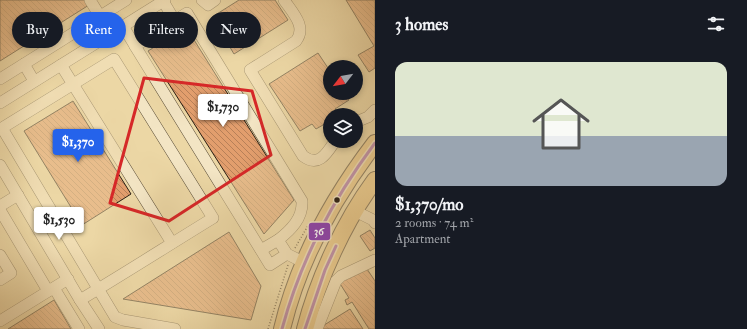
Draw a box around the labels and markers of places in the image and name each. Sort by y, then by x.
pin: $1,730 [190,94,256,128]
pin: $1,370 [45,129,111,163]
unlabelled marker [332,195,342,205]
pin: $1,530 [26,207,92,241]

